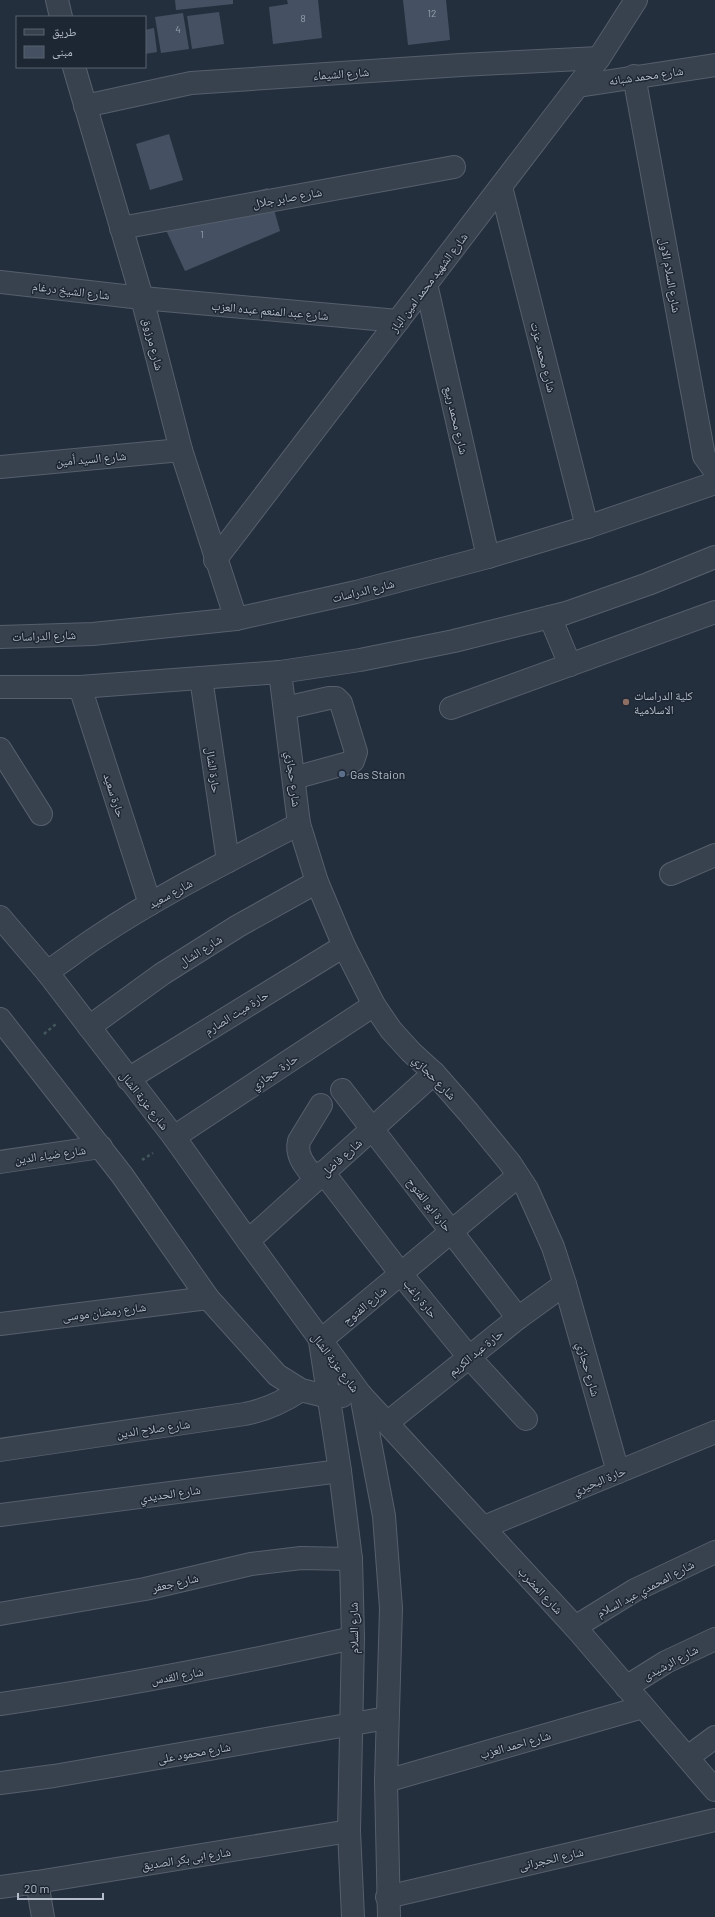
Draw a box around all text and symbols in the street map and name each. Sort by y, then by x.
house number: 12 [428,7,436,19]
house number: 8 [300,12,306,24]
legend [16,16,146,68]
house number: 4 [175,23,181,35]
text: طريق [52,24,77,39]
text: مبنى [52,44,73,59]
street label: شارع محمد شبانه [608,63,684,89]
street label: شارع الشيماء [313,64,370,84]
street label: شارع صابر جلال [251,184,323,212]
house number: 1 [200,228,204,240]
street label: شارع الشهيد محمد امين الباز [385,230,472,336]
street label: شارع السلام الاول [656,236,685,314]
street label: شارع الشيخ درغام [31,278,111,304]
street label: شارع عبد المنعم عبده العزب [211,298,329,324]
street label: شارع مرزوق [139,316,167,372]
street label: شارع محمد عزت [527,320,560,394]
street label: شارع محمد ربيع [440,384,472,456]
street label: شارع السيد أمين [55,448,127,470]
street label: شارع الدراسات [330,575,396,606]
street label: شارع الدراسات [12,627,76,645]
place label: كلية الدراسات الاسلامية [634,688,693,717]
marker: كلية الدراسات الاسلامية [621,697,631,707]
street label: حارة الشال [203,746,224,794]
street label: شارع حجازي [280,750,304,808]
place label: Gas Staion [350,767,405,781]
marker: Gas Staion [337,769,347,779]
street label: حارة سعيد [100,771,129,820]
street label: شارع سعيد [146,875,195,913]
street label: شارع الشال [176,931,226,971]
street label: حارة ميت الصارم [201,987,272,1039]
street label: حارة حجازي [248,1050,303,1095]
street label: شارع حجازي [408,1052,460,1105]
street label: شارع عزبة الشال [116,1068,172,1134]
street label: شارع فاضل [318,1135,366,1180]
street label: شارع ضياء الدين [13,1142,87,1168]
street label: حارة ابو الفتوح [404,1174,456,1235]
street label: حارة راغب [400,1276,441,1321]
street label: شارع الفتوح [339,1283,390,1329]
street label: شارع رمضان موسى [61,1299,147,1325]
street label: حارة عبد الكريم [445,1325,507,1380]
street label: شارع عزبة الشال [308,1330,363,1396]
street label: شارع حجازي [571,1340,603,1399]
street label: شارع صلاح الدين [115,1416,191,1442]
street label: حارة البحيري [570,1463,629,1501]
street label: شارع الحديدي [139,1482,202,1508]
street label: شارع المحمدي عبد السلام [594,1556,698,1623]
street label: شارع المضرب [514,1564,566,1618]
street label: شارع جعفر [149,1570,200,1596]
street label: شارع السلام [346,1602,362,1654]
street label: شارع الرشيدى [640,1642,701,1684]
street label: شارع القدس [150,1663,205,1688]
street label: شارع احمد العزب [478,1727,553,1763]
street label: شارع محمود على [156,1739,232,1767]
street label: شارع ابى بكر الصديق [140,1844,232,1874]
street label: شارع الحجرانى [517,1844,585,1874]
scale bar [18,1875,103,1901]
text: 20 m [24,1881,50,1895]

